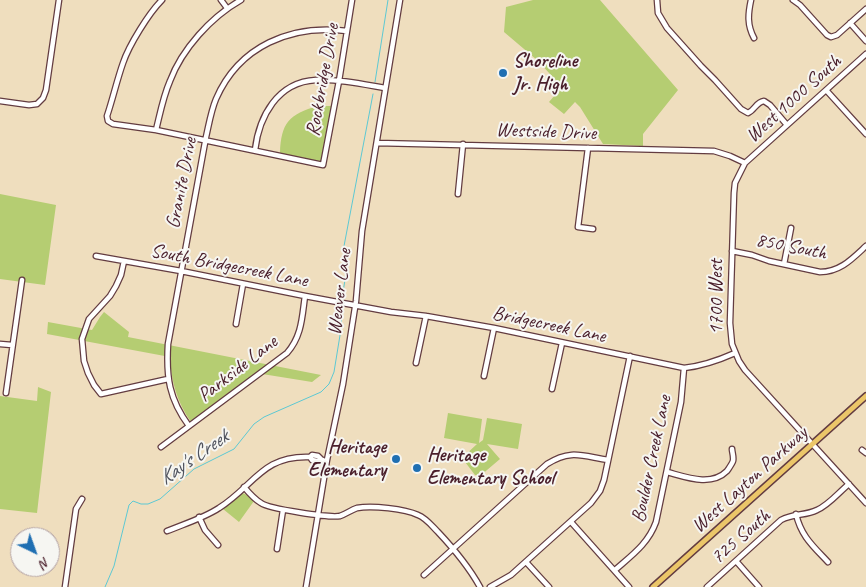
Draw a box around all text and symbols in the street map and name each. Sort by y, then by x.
street label: Rockbridge Drive [301,22,345,138]
place label: Shoreline Jr. High [513,50,577,97]
street label: West 1000 South [741,50,847,148]
marker: Shoreline Jr. High [497,67,509,79]
street label: Westside Drive [496,118,596,146]
street label: Granite Drive [161,135,203,231]
street label: 850 South [754,228,828,266]
street label: South Bridgecreek Lane [148,239,310,293]
street label: Weaver Lane [323,247,357,337]
street label: 1700 West [705,259,729,335]
street label: Bridgecreek Lane [490,301,608,349]
street label: Parkside Lane [193,331,283,407]
street label: Boulder Creek Lane [627,393,677,525]
street label: West Layton Parkway [687,422,813,538]
water label: Kay's Creek [154,425,234,491]
place label: Heritage Elementary [308,436,386,483]
place label: Heritage Elementary School [427,444,554,491]
marker: Heritage Elementary [390,453,402,465]
marker: Heritage Elementary School [411,462,423,474]
street label: 725 South [706,504,776,570]
north arrow [10,527,60,577]
text: N [36,554,54,572]

